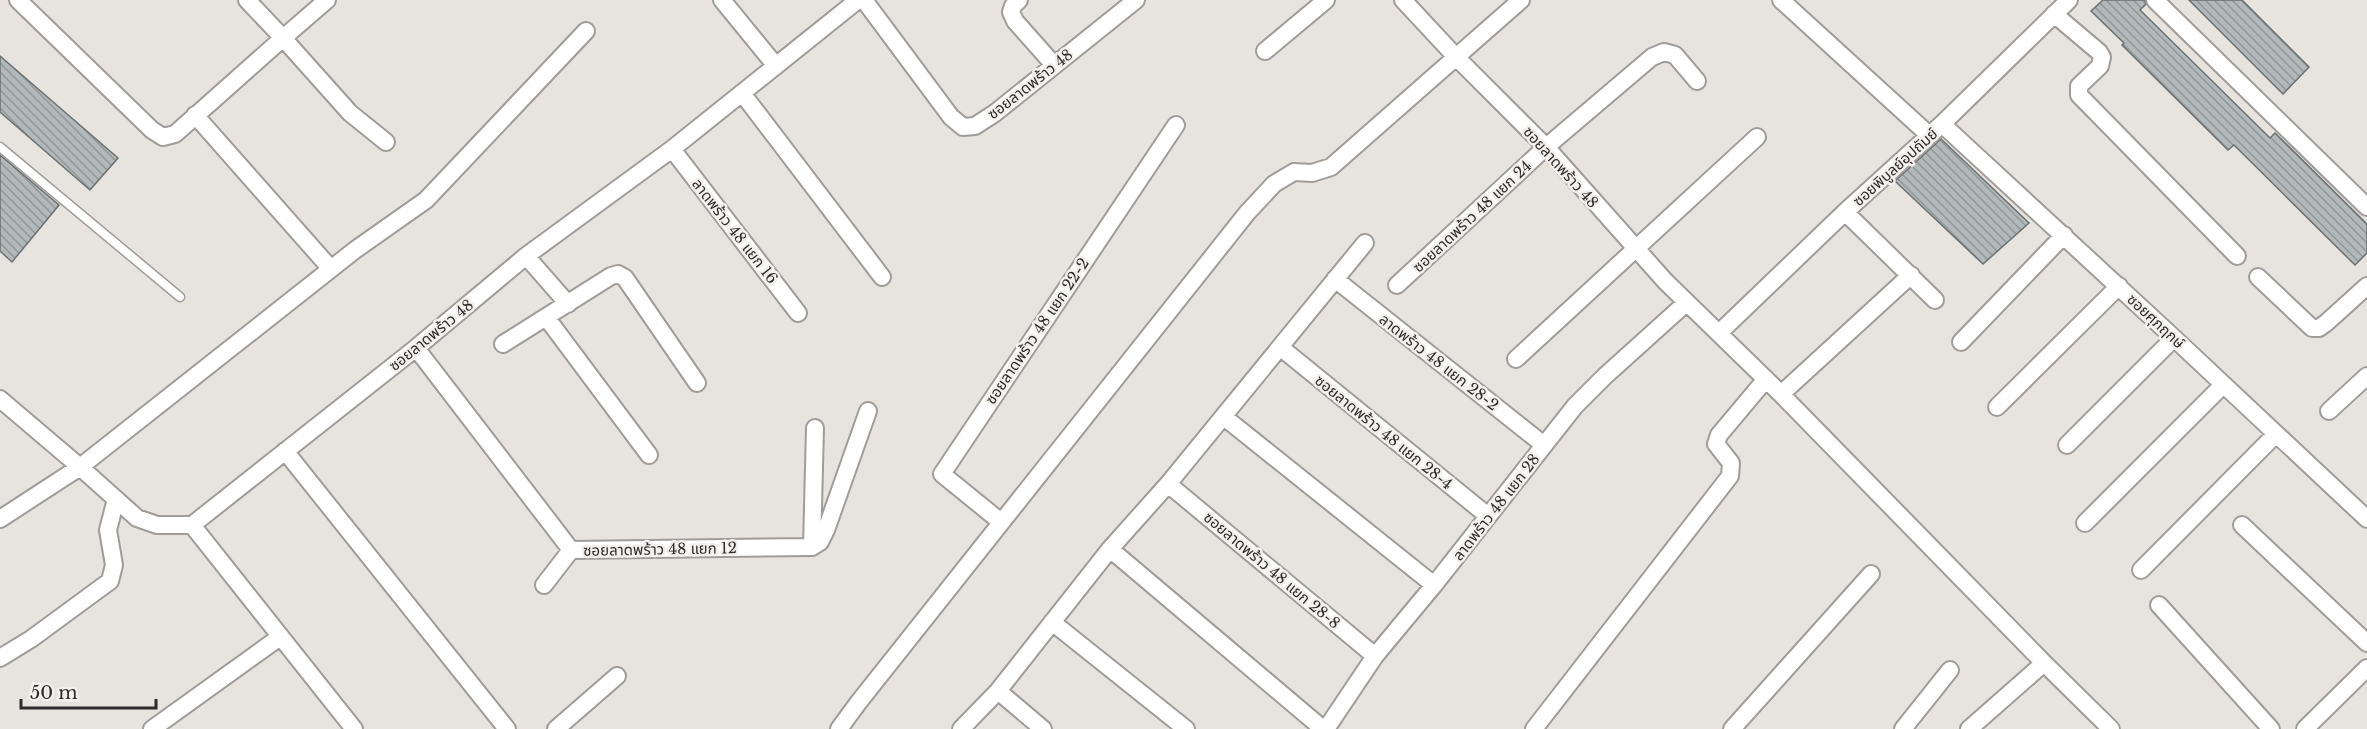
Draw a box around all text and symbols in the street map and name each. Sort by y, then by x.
street label: ซอยลาดพร้าว 48 [984,45,1076,123]
street label: ซอยลาดพร้าว 48 [1519,122,1603,212]
street label: ซอยพิบูลย์อุปถัมย์ [1849,124,1941,210]
street label: ซอยลาดพร้าว 48 แยก 24 [1409,156,1535,276]
street label: ลาดพร้าว 48 แยก 16 [688,175,782,287]
street label: ซอยลาดพร้าว 48 แยก 22-2 [981,254,1093,408]
street label: ซอยศุภฤกษ์ [2123,290,2189,353]
street label: ซอยลาดพร้าว 48 [385,295,477,375]
street label: ลาดพร้าว 48 แยก 28-2 [1375,309,1503,415]
street label: ซอยลาดพร้าว 48 แยก 28-4 [1311,371,1457,493]
street label: ลาดพร้าว 48 แยก 28 [1448,450,1544,564]
street label: ซอยลาดพร้าว 48 แยก 28-8 [1200,507,1344,633]
street label: ซอยลาดพร้าว 48 แยก 12 [583,538,737,560]
scale bar [21,672,156,710]
text: 50 m [30,682,78,704]

